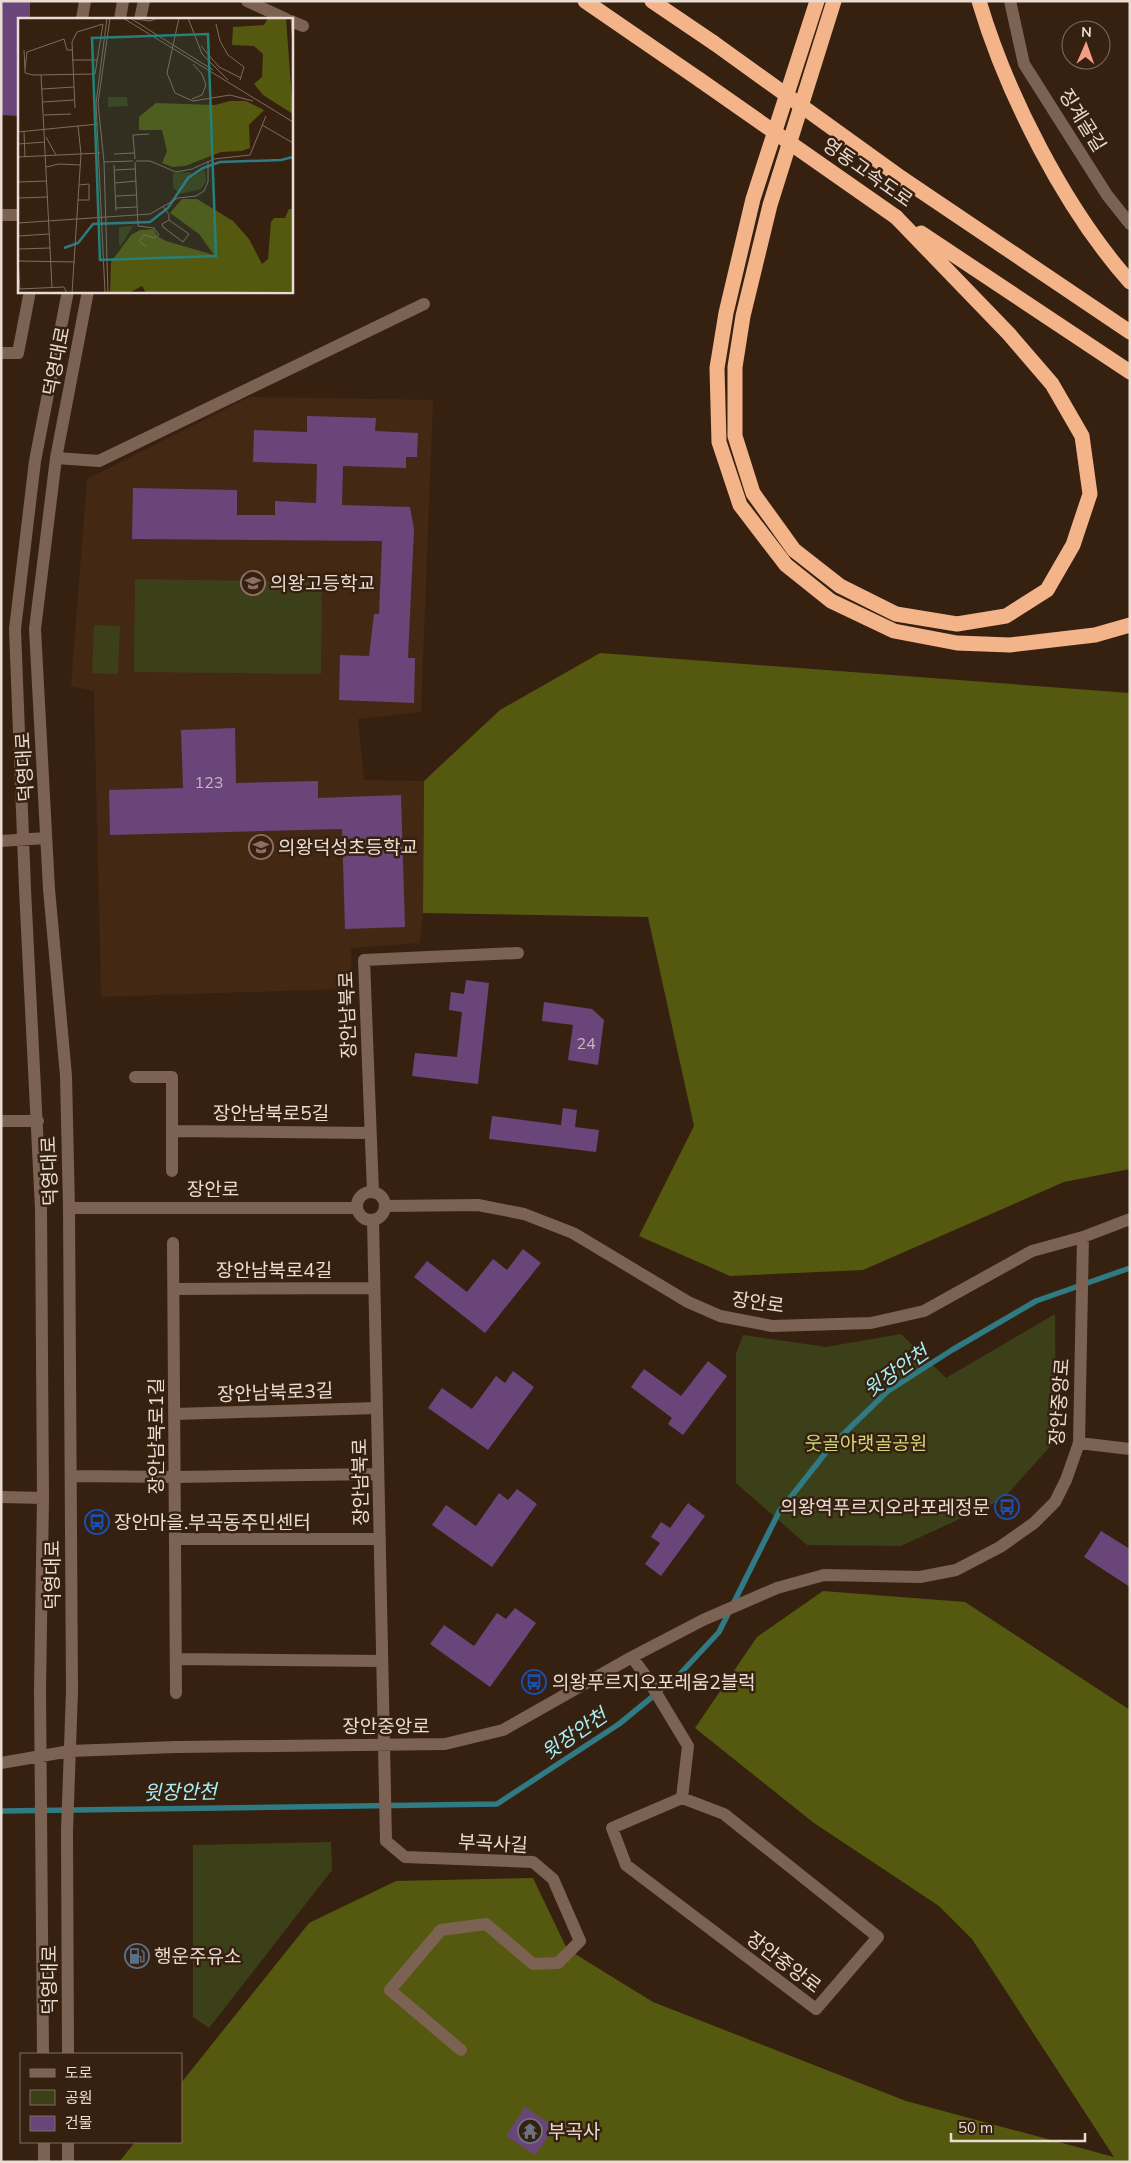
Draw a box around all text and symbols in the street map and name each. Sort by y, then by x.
inset map [18,18,292,292]
north arrow [1061,20,1111,70]
text: N [1081,23,1092,41]
street label: 징계골길 [1054,84,1112,156]
street label: 영동고속도로 [818,132,918,212]
street label: 덕영대로 [38,324,74,398]
school or university icon: 의왕고등학교 [240,570,266,596]
place label: 의왕고등학교 [270,571,375,595]
street label: 덕영대로 [10,731,38,803]
house number: 123 [195,772,223,792]
school or university icon: 의왕덕성초등학교 [248,834,274,860]
place label: 의왕덕성초등학교 [278,835,418,859]
street label: 장안남북로 [333,971,361,1059]
house number: 24 [576,1033,596,1053]
street label: 장안남북로5길 [213,1101,329,1125]
street label: 덕영대로 [36,1136,62,1206]
street label: 장안로 [187,1177,239,1201]
street label: 장안남북로4길 [216,1258,332,1282]
street label: 장안로 [730,1286,786,1318]
water label: 윗장안천 [858,1338,935,1402]
street label: 장안중앙로 [1044,1358,1074,1446]
street label: 장안남북로1길 [144,1378,168,1494]
street label: 장안남북로3길 [216,1378,334,1406]
park label: 웃골아랫골공원 [805,1431,927,1455]
street label: 장안남북로 [347,1438,373,1526]
bus stop icon: 의왕역푸르지오라포레정문 [994,1494,1020,1520]
place label: 의왕역푸르지오라포레정문 [780,1495,990,1519]
bus stop icon: 장안마을.부곡동주민센터 [84,1509,110,1535]
place label: 장안마을.부곡동주민센터 [114,1510,311,1534]
street label: 덕영대로 [40,1540,64,1610]
bus stop icon: 의왕푸르지오포레움2블럭 [521,1669,547,1695]
place label: 의왕푸르지오포레움2블럭 [552,1670,756,1694]
water label: 윗장안천 [536,1701,613,1765]
street label: 장안중앙로 [342,1714,430,1738]
water label: 윗장안천 [143,1778,220,1805]
street label: 부곡사길 [457,1829,529,1857]
street label: 장안중앙로 [742,1926,826,1998]
fuel station icon: 행운주유소 [124,1943,150,1969]
place label: 행운주유소 [154,1944,241,1968]
street label: 덕영대로 [37,1945,61,2015]
legend [20,2053,182,2143]
text: 도로 [65,2063,93,2082]
text: 공원 [65,2088,93,2107]
scale bar [951,2110,1085,2142]
text: 건물 [65,2113,93,2132]
temple icon: 부곡사 [517,2118,543,2144]
text: 50 m [958,2118,993,2137]
place label: 부곡사 [548,2119,600,2143]

